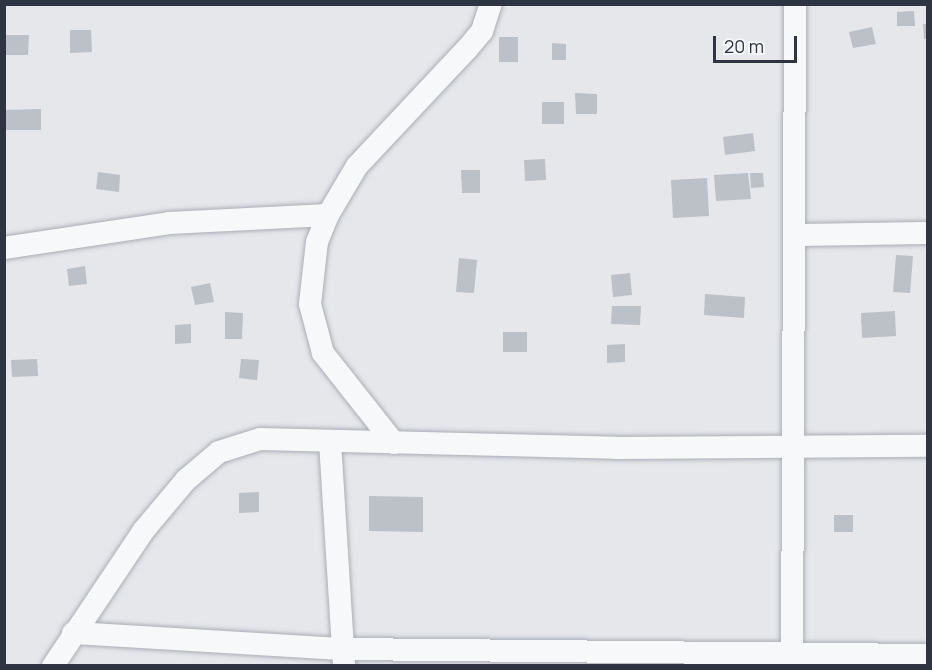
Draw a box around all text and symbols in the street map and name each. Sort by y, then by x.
scale bar [716,24,800,62]
text: 20 m [724,34,764,58]

